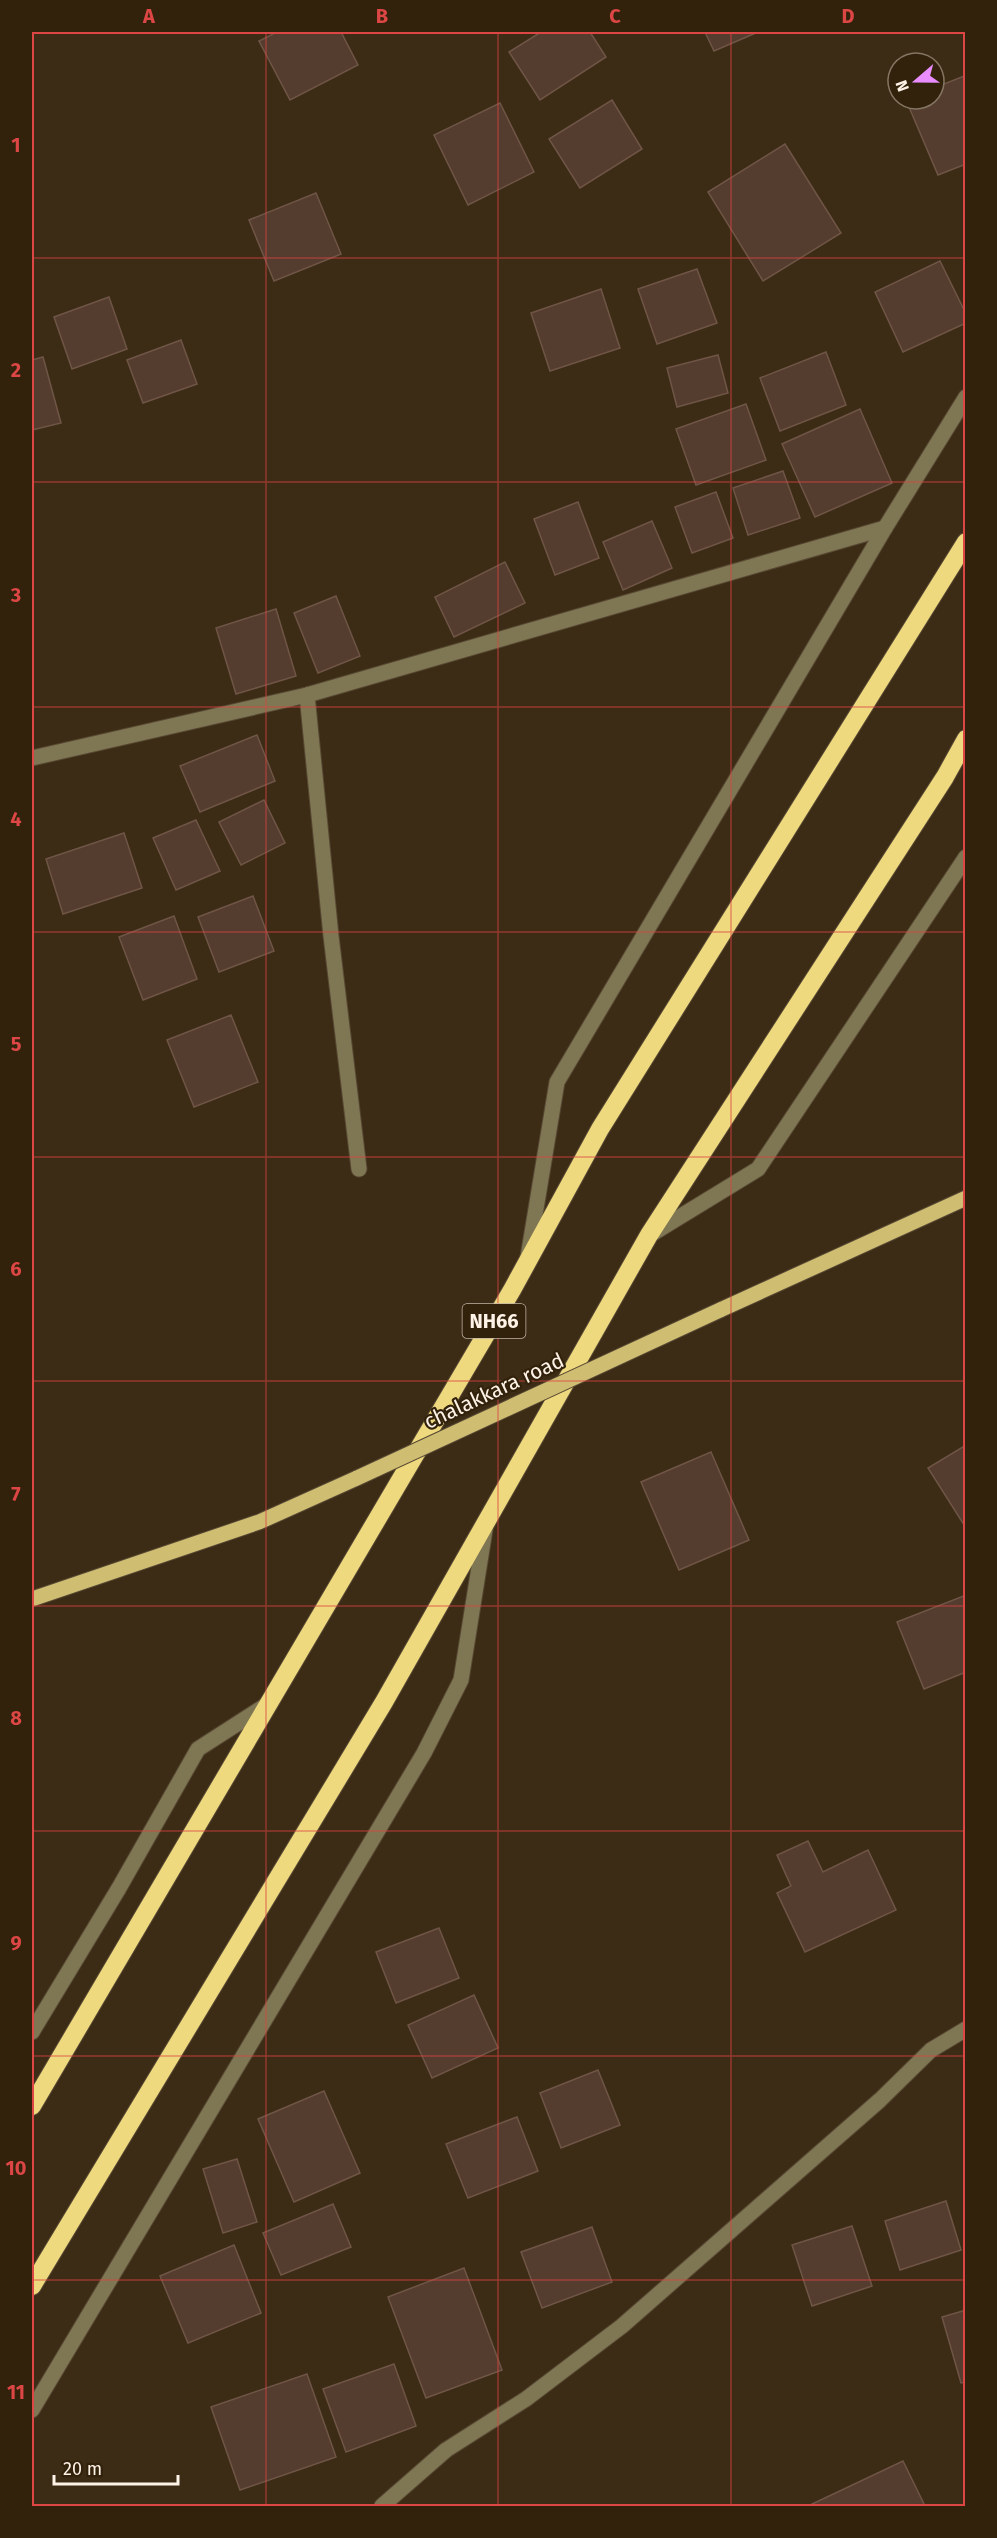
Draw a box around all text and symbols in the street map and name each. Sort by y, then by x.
text: A [142,4,156,28]
text: B [376,4,388,28]
text: C [609,4,621,28]
text: D [841,4,855,28]
north arrow [886,51,946,111]
text: N [892,78,913,94]
text: 1 [11,133,21,157]
text: 2 [11,358,21,382]
text: 3 [10,583,21,607]
text: 4 [10,807,22,831]
text: 5 [11,1032,22,1056]
text: 6 [10,1257,22,1281]
road number: NH66 [462,1304,526,1338]
street label: chalakkara road [420,1347,568,1435]
text: 7 [11,1482,21,1506]
text: 8 [10,1706,22,1730]
text: 9 [10,1931,22,1955]
text: 10 [6,2156,26,2180]
text: 11 [7,2380,25,2404]
scale bar [54,2448,178,2486]
text: 20 m [63,2458,102,2480]

